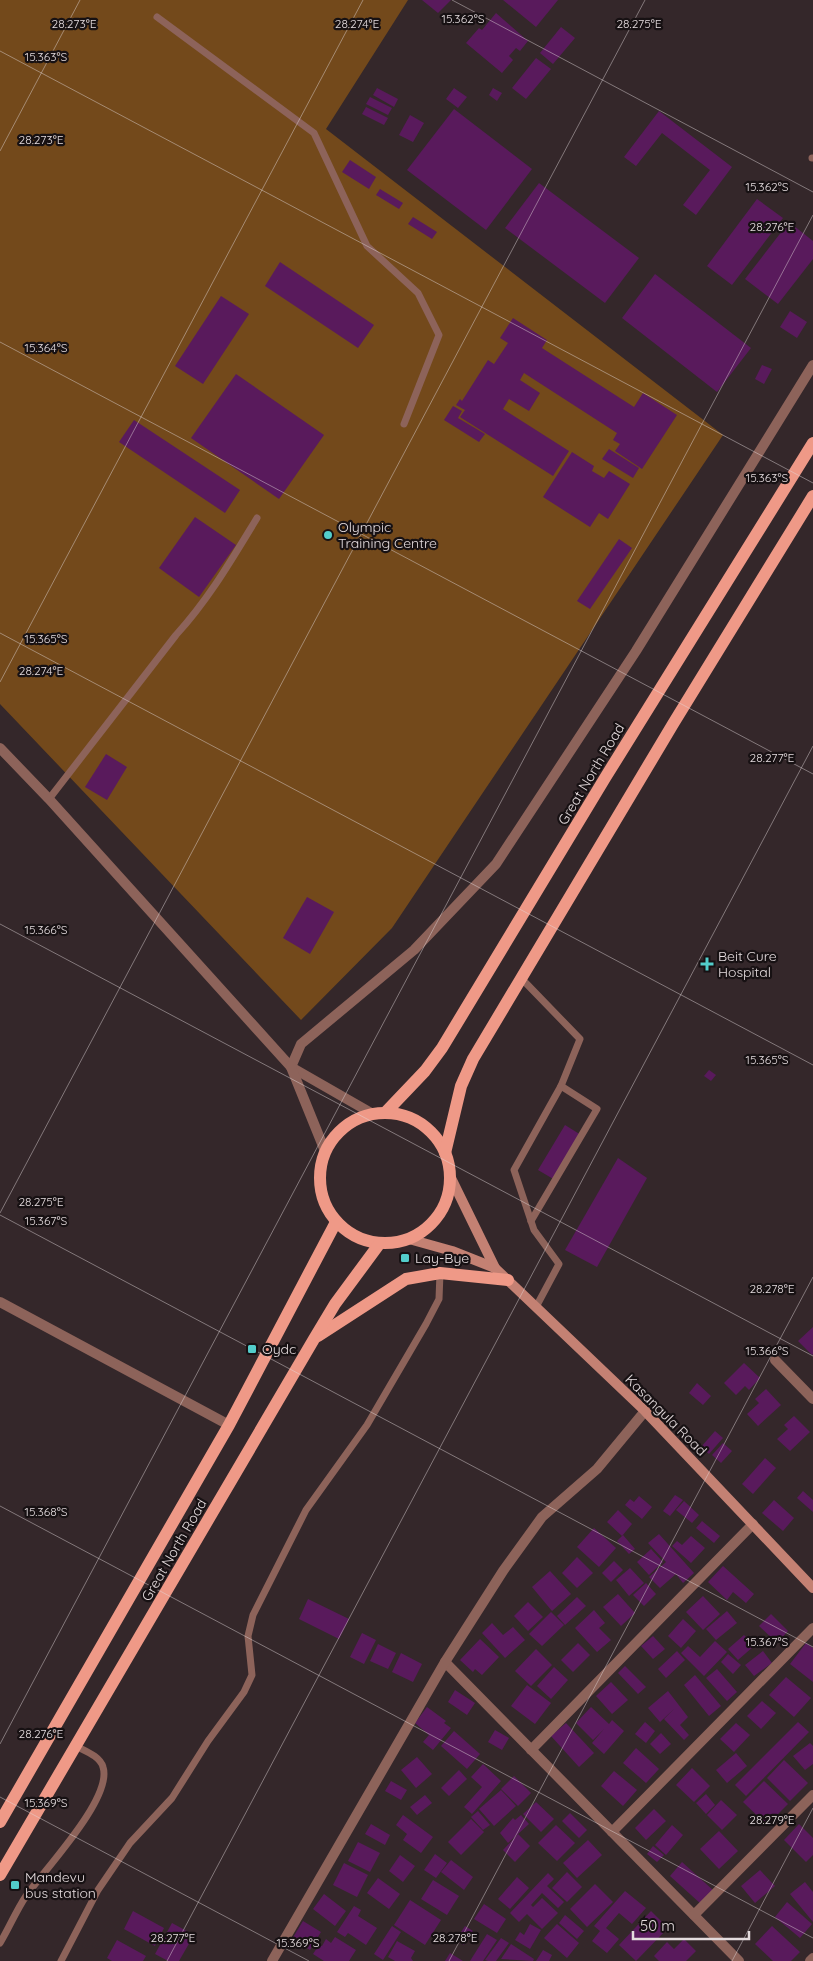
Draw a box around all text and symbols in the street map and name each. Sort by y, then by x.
text: 15.362°S [442,11,485,26]
text: 28.273°E [52,16,97,31]
text: 28.274°E [335,16,379,31]
text: 28.275°E [616,16,662,31]
text: 15.363°S [25,49,68,64]
text: 28.273°E [19,132,64,147]
text: 15.362°S [746,179,789,194]
text: 28.276°E [750,219,795,234]
text: 15.364°S [25,340,68,355]
text: 15.363°S [746,470,789,485]
place label: Olympic Training Centre [338,518,437,552]
marker: Olympic Training Centre [322,529,334,541]
text: 15.365°S [25,631,68,646]
text: 28.274°E [19,663,63,678]
street label: Great North Road [554,720,628,828]
text: 28.277°E [750,750,795,765]
text: 15.366°S [25,922,68,937]
place label: Beit Cure Hospital [718,947,777,981]
marker: Beit Cure Hospital [700,957,714,971]
text: 15.365°S [746,1052,789,1067]
text: 28.275°E [18,1194,64,1209]
text: 15.367°S [25,1213,67,1228]
place label: Lay-Bye [415,1249,469,1267]
marker: Lay-Bye [399,1252,411,1264]
text: 28.278°E [749,1281,795,1296]
place label: Oydc [262,1340,296,1358]
marker: Oydc [246,1343,258,1355]
text: 15.366°S [746,1343,789,1358]
street label: Kasangula Road [621,1370,711,1460]
street label: Great North Road [137,1496,211,1604]
text: 15.368°S [25,1504,68,1519]
text: 15.367°S [746,1634,788,1649]
text: 28.276°E [19,1726,64,1741]
text: 15.369°S [24,1795,68,1810]
text: 28.279°E [749,1812,795,1827]
place label: Mandevu bus station [25,1868,96,1902]
marker: Mandevu bus station [9,1879,21,1891]
scale bar [633,1908,749,1940]
text: 50 m [640,1916,675,1935]
text: 28.277°E [151,1930,196,1945]
text: 28.278°E [432,1930,478,1945]
text: 15.369°S [276,1935,320,1950]

